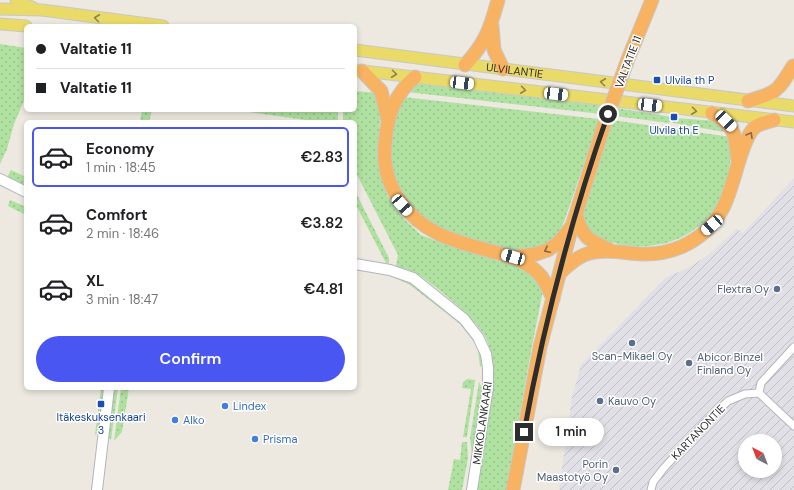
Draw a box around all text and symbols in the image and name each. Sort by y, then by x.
one-way arrow [94,13,100,22]
street label: VALTATIE 11 [612,34,644,90]
text: Valtatie 11 [60,39,132,59]
street label: ULVILANTIE [485,60,544,81]
one-way arrow [391,70,397,79]
place label: Ulvila th P [665,73,714,87]
marker: Ulvila th P [652,75,662,85]
car [449,76,475,90]
text: Valtatie 11 [60,78,132,98]
one-way arrow [599,78,606,87]
one-way arrow [520,85,526,94]
car [543,87,569,101]
car [637,98,663,112]
route start [599,105,617,123]
one-way arrow [690,106,697,115]
car [713,108,739,134]
marker: Ulvila th E [669,112,679,122]
place label: Ulvila th E [649,123,699,137]
one-way arrow [745,132,752,139]
icon: car [38,139,74,175]
text: Economy [86,139,154,159]
text: €2.83 [301,147,343,167]
text: 1 min · 18:45 [86,159,156,176]
car [390,192,414,218]
icon: car [38,205,74,241]
text: Comfort [86,205,147,225]
text: €3.82 [301,213,343,233]
car [699,213,725,237]
text: 2 min · 18:46 [86,225,159,242]
one-way arrow [544,245,551,253]
car [500,248,526,266]
icon: car [38,271,74,307]
text: XL [86,271,104,291]
text: €4.81 [304,279,343,299]
place label: Flextra Oy [717,282,769,296]
marker: Flextra Oy [772,284,782,294]
text: 3 min · 18:47 [86,291,158,308]
button: Confirm [36,336,345,382]
marker: Scan-Mikael Oy [627,338,637,348]
place label: Scan-Mikael Oy [592,349,672,363]
place label: Abicor Binzel Finland Oy [697,350,763,377]
marker: Abicor Binzel Finland Oy [684,358,694,368]
street label: MIKKOLANKAARI [469,381,495,465]
place label: Kauvo Oy [608,394,656,408]
marker: Kauvo Oy [595,396,605,406]
marker: Itäkeskuksenkaari 3 [96,399,106,409]
place label: Lindex [233,399,267,413]
marker: Lindex [220,401,230,411]
street label: KARTANONTIE [668,401,728,463]
place label: Itäkeskuksenkaari 3 [56,410,146,437]
place label: Alko [183,413,204,427]
marker: Alko [170,415,180,425]
callout: 1 min [538,418,604,446]
route end [515,423,533,441]
text: 1 min [555,423,587,440]
place label: Prisma [263,432,297,446]
marker: Prisma [250,434,260,444]
north arrow [738,434,782,478]
map controls [738,434,782,478]
place label: Porin Maastotyö Oy [537,457,608,484]
marker: Porin Maastotyö Oy [611,465,621,475]

